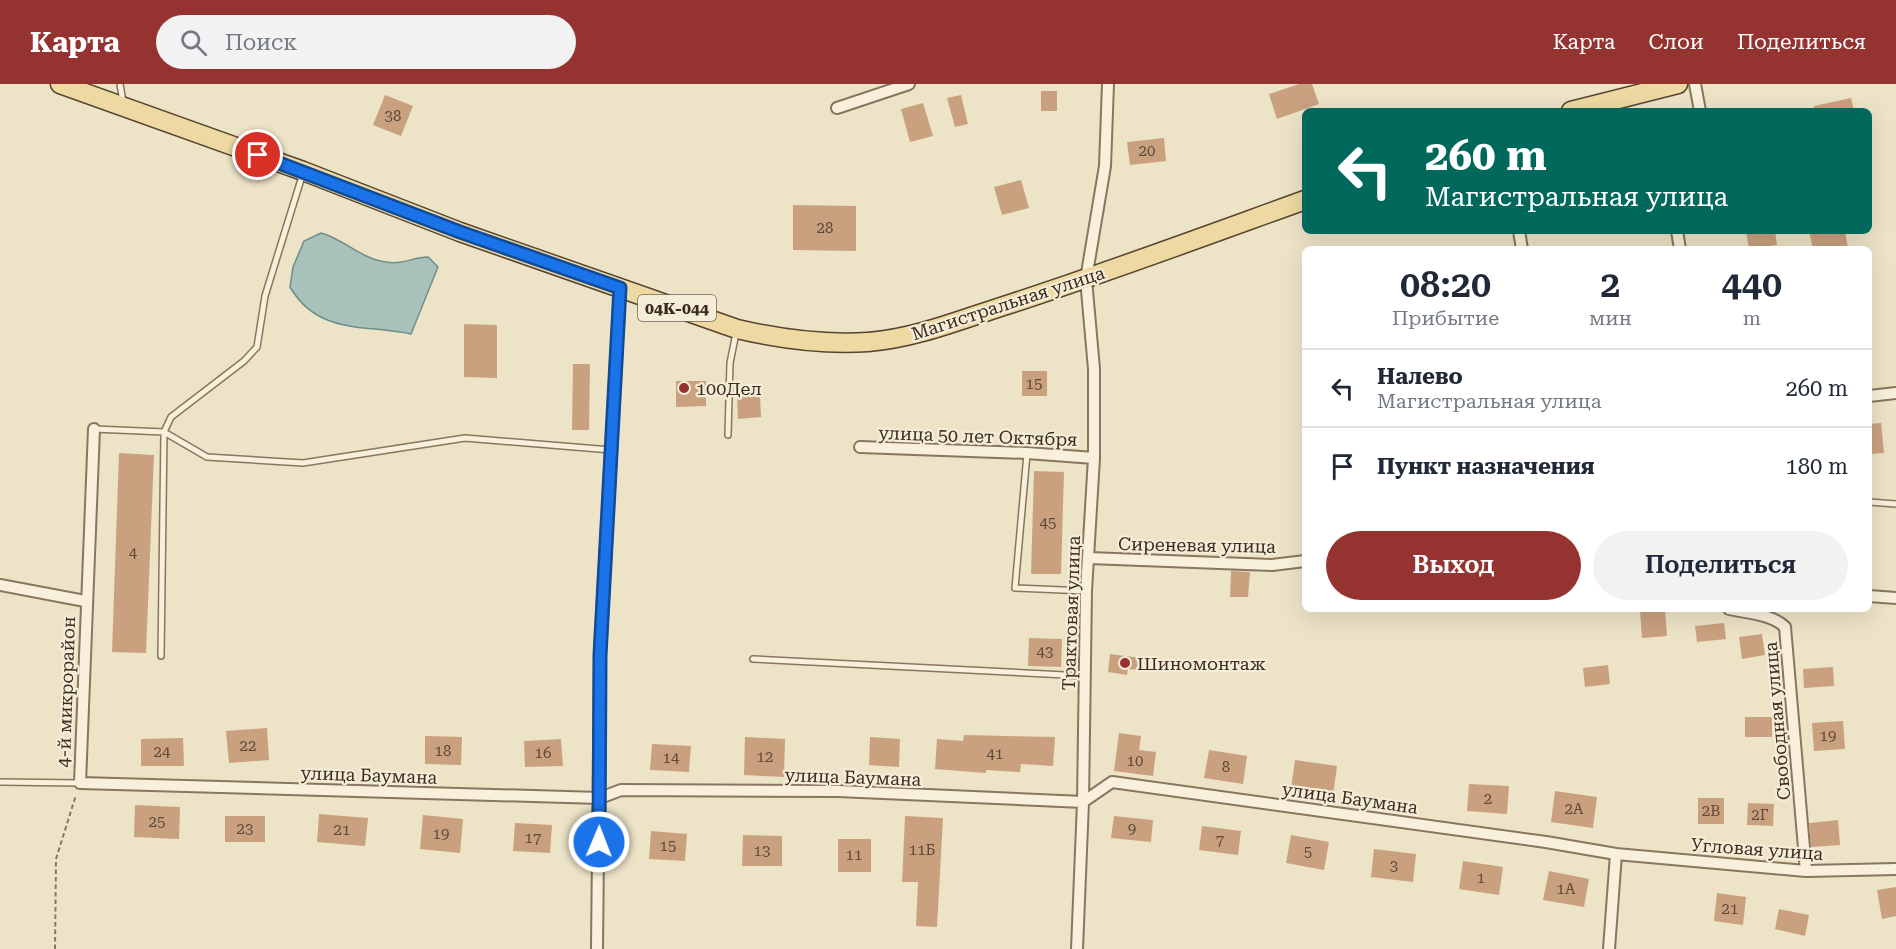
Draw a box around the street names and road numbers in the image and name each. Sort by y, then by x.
street label: Магистральная улица [909,262,1108,344]
road number: 04К-044 [638,295,716,321]
street label: улица 50 лет Октября [878,422,1078,450]
street label: Сиреневая улица [1118,533,1276,557]
street label: Трактовая улица [1058,535,1084,691]
street label: 4-й микрорайон [53,616,79,768]
street label: Свободная улица [1760,641,1794,801]
street label: улица Баумана [300,762,438,788]
street label: улица Баумана [784,764,922,790]
street label: улица Баумана [1281,778,1419,818]
street label: Угловая улица [1690,834,1824,864]

